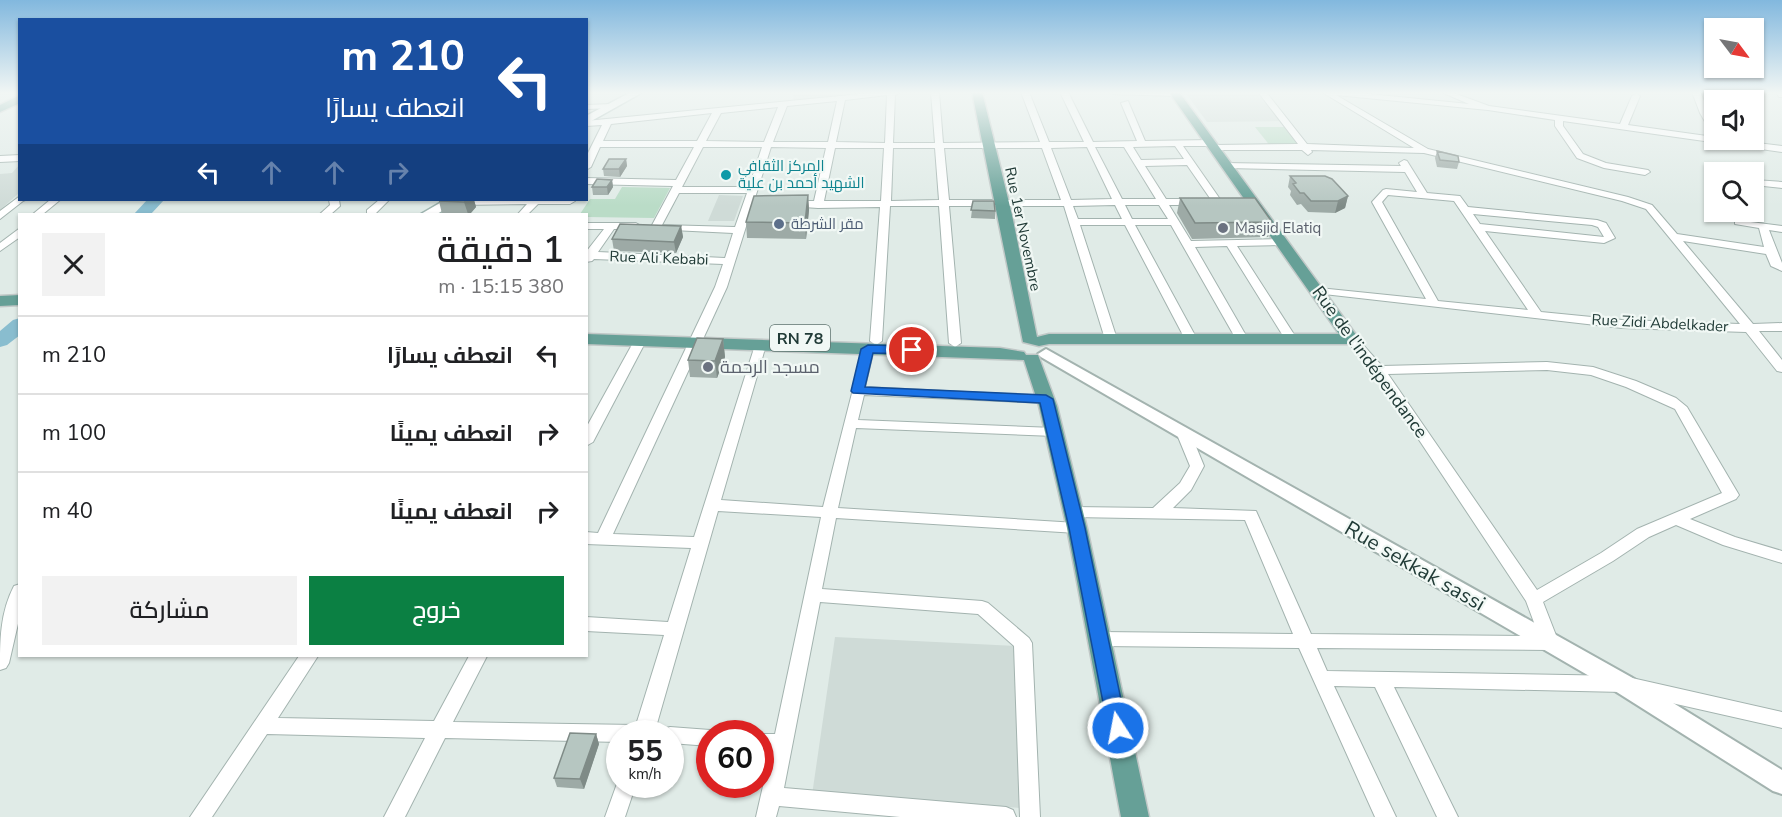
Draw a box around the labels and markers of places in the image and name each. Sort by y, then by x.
place label: المركز الثقافي الشهيد أحمد بن علية [738,156,865,193]
marker: المركز الثقافي الشهيد أحمد بن علية [719,168,733,182]
place label: مقر الشرطة [791,214,864,234]
marker: مقر الشرطة [772,217,786,231]
place label: Masjid Elatiq [1235,218,1321,238]
marker: Masjid Elatiq [1216,221,1230,235]
pin [886,324,937,375]
place label: مسجد الرحمة [720,355,820,379]
marker: مسجد الرحمة [701,360,715,374]

